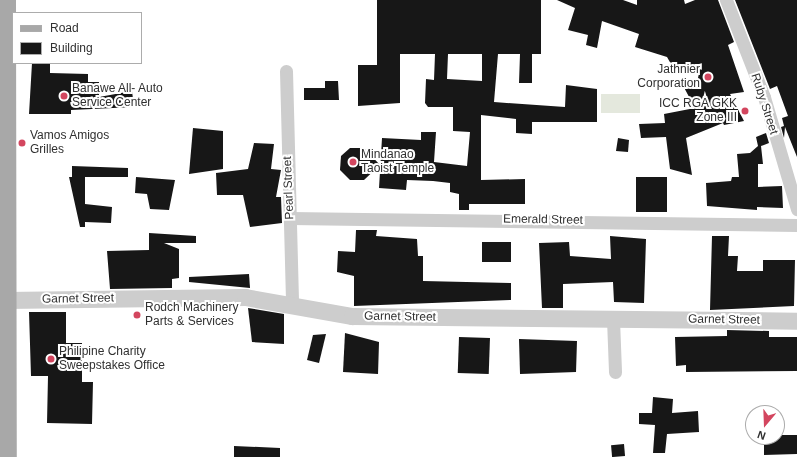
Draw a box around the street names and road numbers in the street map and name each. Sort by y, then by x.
street label: Ruby Street [747,72,781,136]
street label: Pearl Street [281,156,297,220]
street label: Emerald Street [503,212,583,228]
street label: Garnet Street [42,291,114,307]
street label: Garnet Street [364,309,436,325]
street label: Garnet Street [688,312,760,328]

